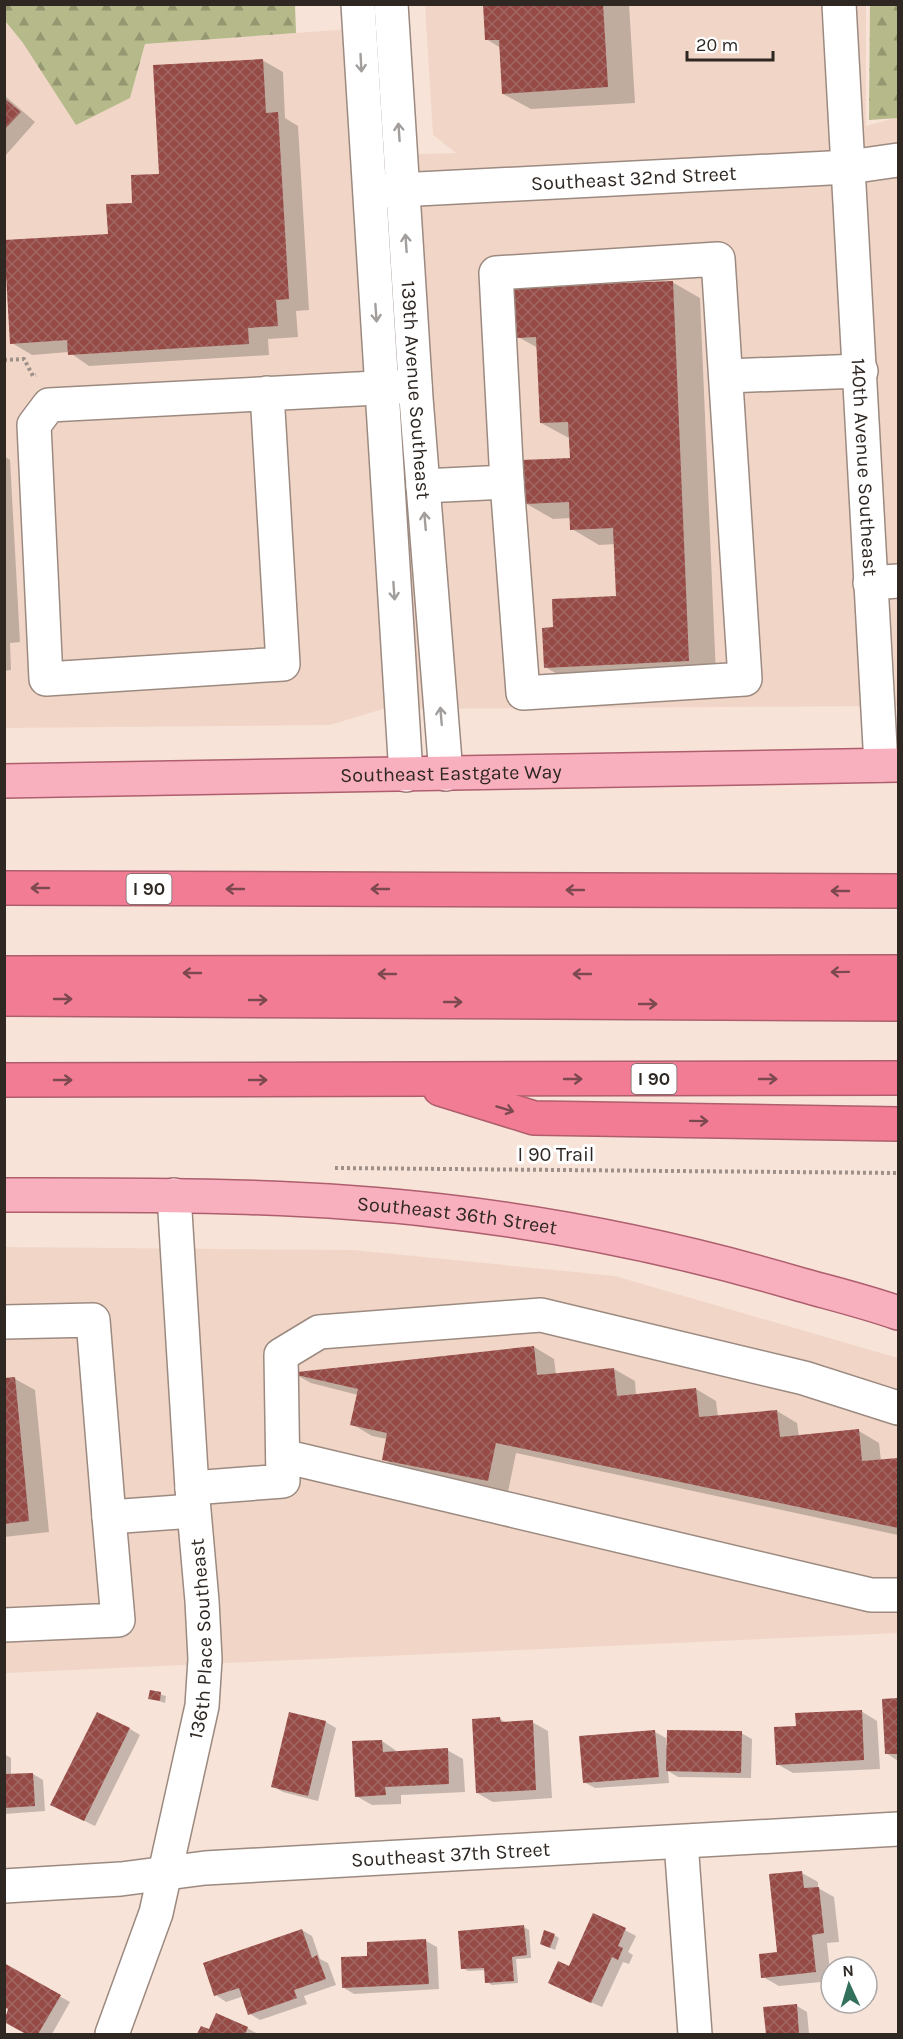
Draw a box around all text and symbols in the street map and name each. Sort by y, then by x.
scale bar [687,24,772,62]
text: 20 m [696,34,738,56]
one-way arrow [356,52,367,72]
one-way arrow [393,122,404,142]
street label: Southeast 32nd Street [530,162,738,195]
one-way arrow [400,234,411,254]
street label: 139th Avenue Southeast [397,280,435,501]
one-way arrow [370,303,381,323]
street label: 140th Avenue Southeast [847,357,882,578]
one-way arrow [420,512,431,532]
one-way arrow [389,581,400,601]
one-way arrow [435,706,446,726]
street label: Southeast Eastgate Way [340,760,562,787]
road number: I 90 [126,874,172,904]
one-way arrow [31,882,51,894]
one-way arrow [226,883,246,895]
one-way arrow [370,883,390,895]
one-way arrow [565,884,585,896]
one-way arrow [831,885,851,897]
one-way arrow [183,967,203,979]
one-way arrow [831,967,851,978]
one-way arrow [378,968,398,980]
one-way arrow [573,968,593,980]
one-way arrow [52,993,72,1005]
one-way arrow [247,995,267,1006]
one-way arrow [442,996,462,1008]
one-way arrow [637,998,657,1009]
road number: I 90 [632,1064,676,1094]
one-way arrow [562,1073,582,1085]
one-way arrow [757,1073,777,1085]
one-way arrow [52,1074,72,1086]
one-way arrow [247,1074,267,1086]
one-way arrow [496,1104,515,1115]
one-way arrow [689,1115,709,1127]
street label: I 90 Trail [518,1143,594,1166]
street label: Southeast 36th Street [356,1192,559,1239]
street label: 136th Place Southeast [184,1537,217,1741]
street label: Southeast 37th Street [351,1838,551,1872]
north arrow [819,1955,879,2015]
text: N [842,1961,854,1980]

